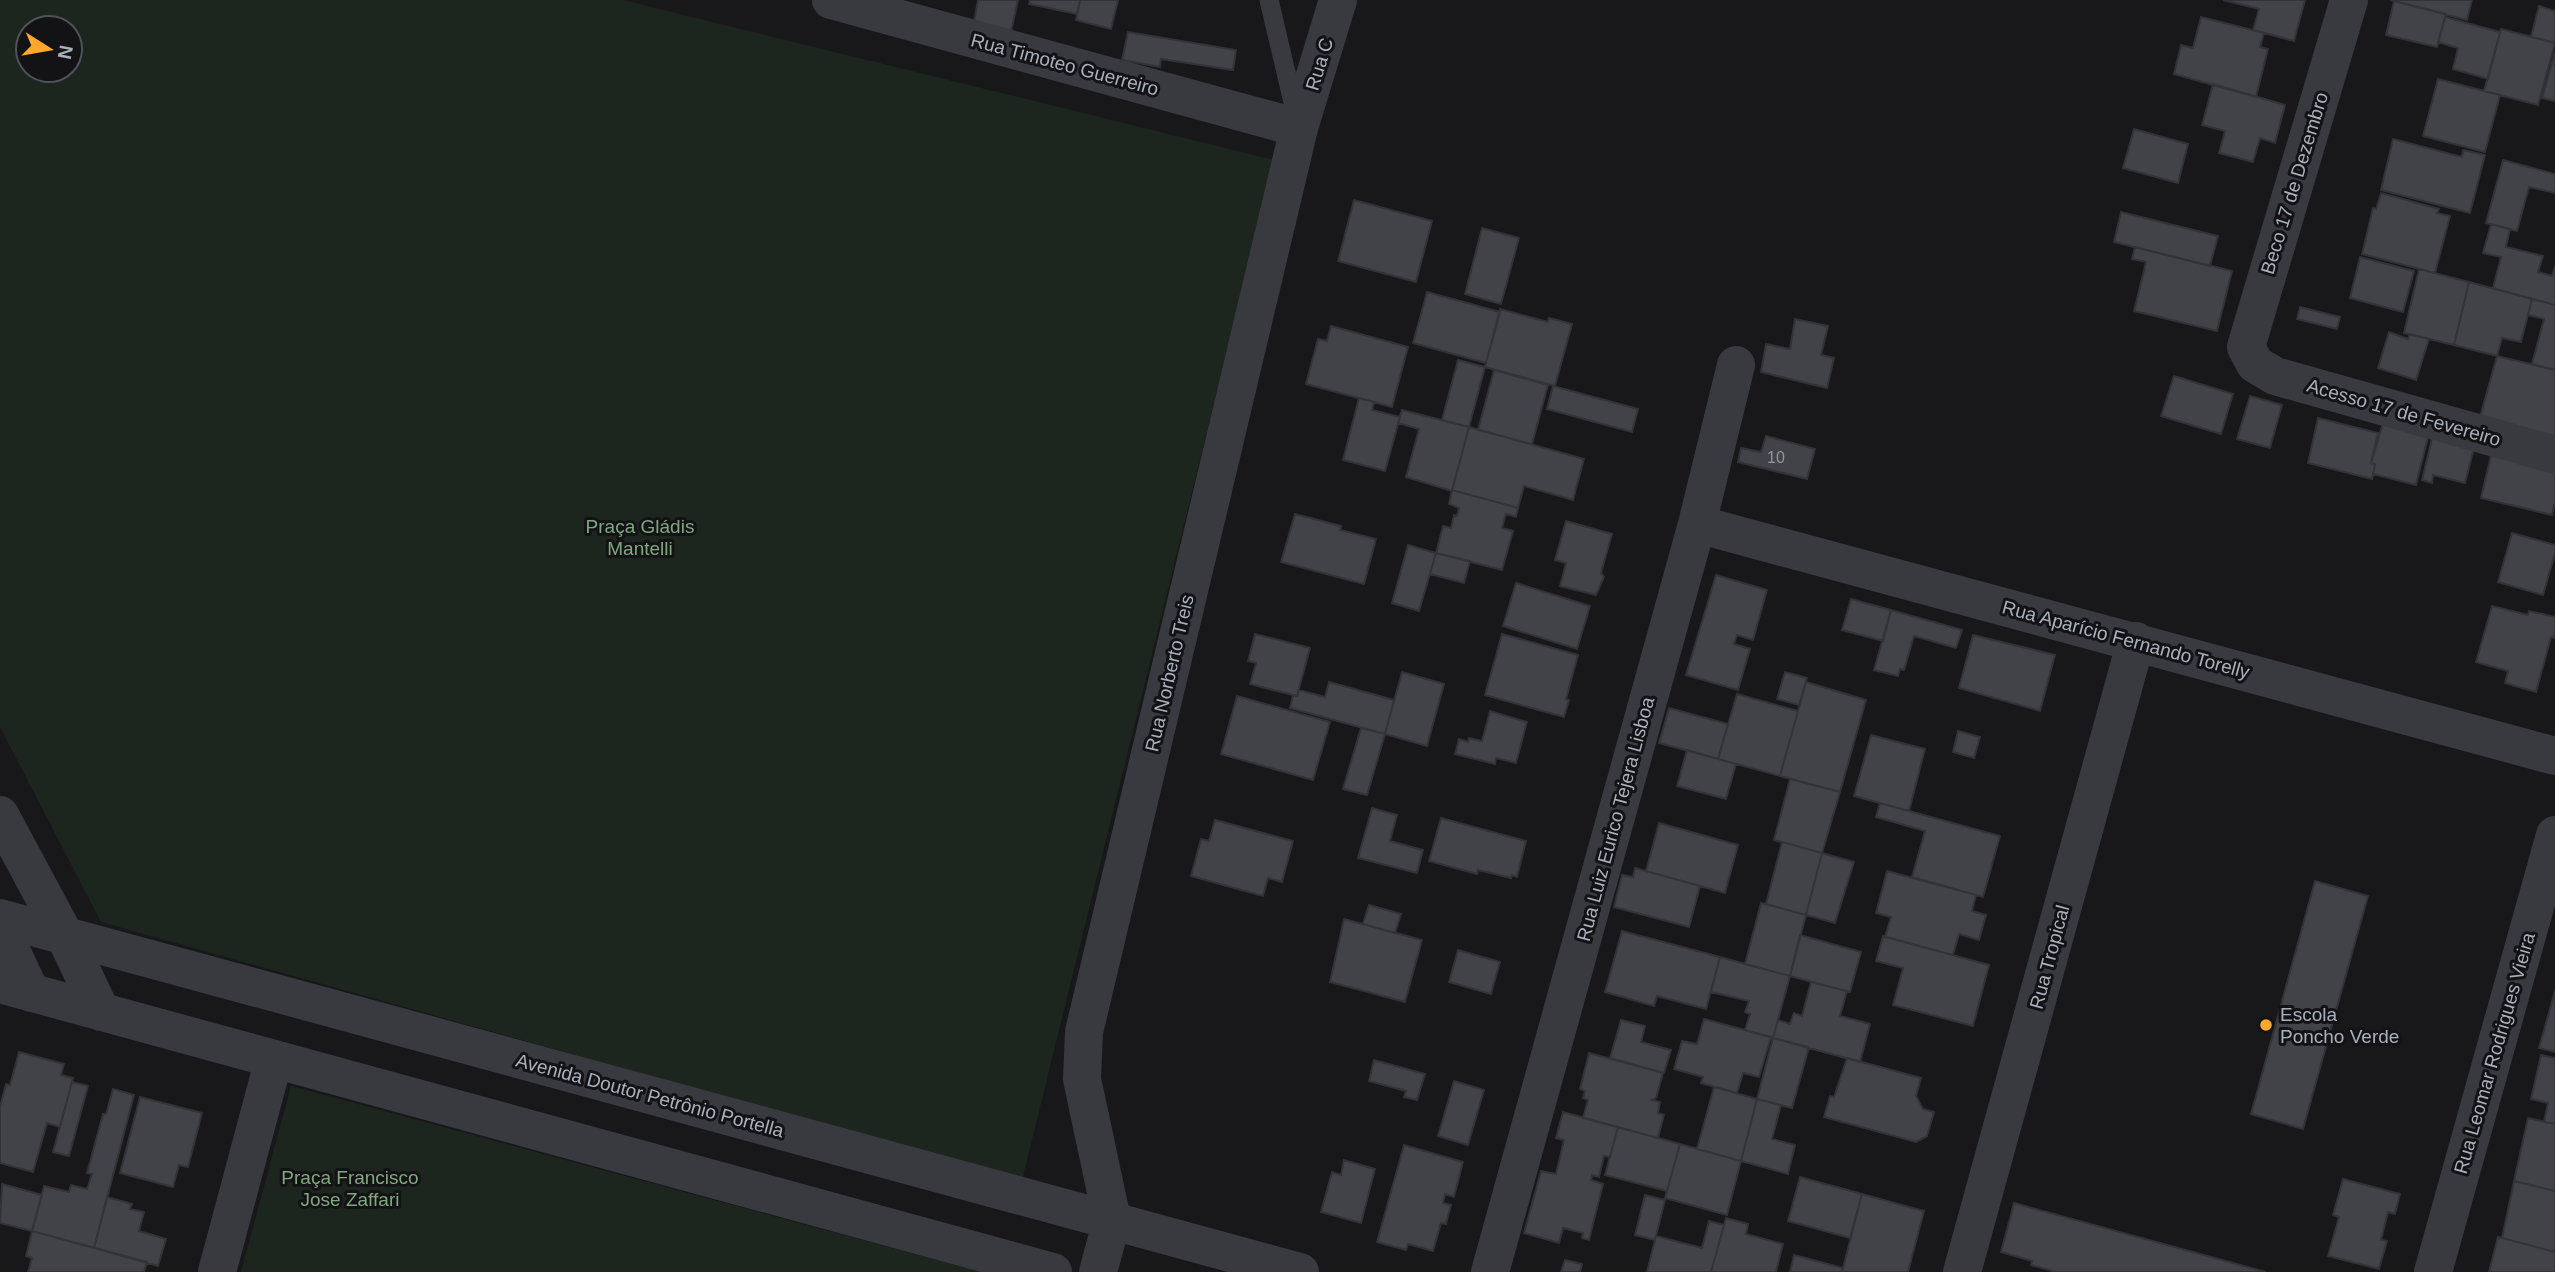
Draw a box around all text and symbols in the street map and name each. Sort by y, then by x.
north arrow [14,14,84,84]
street label: Rua Timoteo Guerreiro [969,29,1161,100]
street label: Rua C [1302,35,1337,93]
text: N [54,43,77,61]
street label: Beco 17 de Dezembro [2257,90,2332,277]
street label: Acesso 17 de Fevereiro [2305,375,2503,450]
house number: 10 [1767,449,1785,466]
park label: Praça Gládis Mantelli [586,516,694,559]
street label: Rua Norberto Treis [1141,593,1198,754]
street label: Rua Aparício Fernando Torelly [2000,596,2252,683]
street label: Rua Luiz Eurico Tejera Lisboa [1573,694,1658,944]
street label: Rua Tropical [2026,903,2073,1011]
street label: Rua Leomar Rodrigues Vieira [2450,930,2539,1176]
place label: Escola Poncho Verde [2280,1004,2399,1047]
marker: Escola Poncho Verde [2258,1017,2274,1033]
street label: Avenida Doutor Petrônio Portella [514,1050,786,1142]
park label: Praça Francisco Jose Zaffari [281,1167,419,1210]

